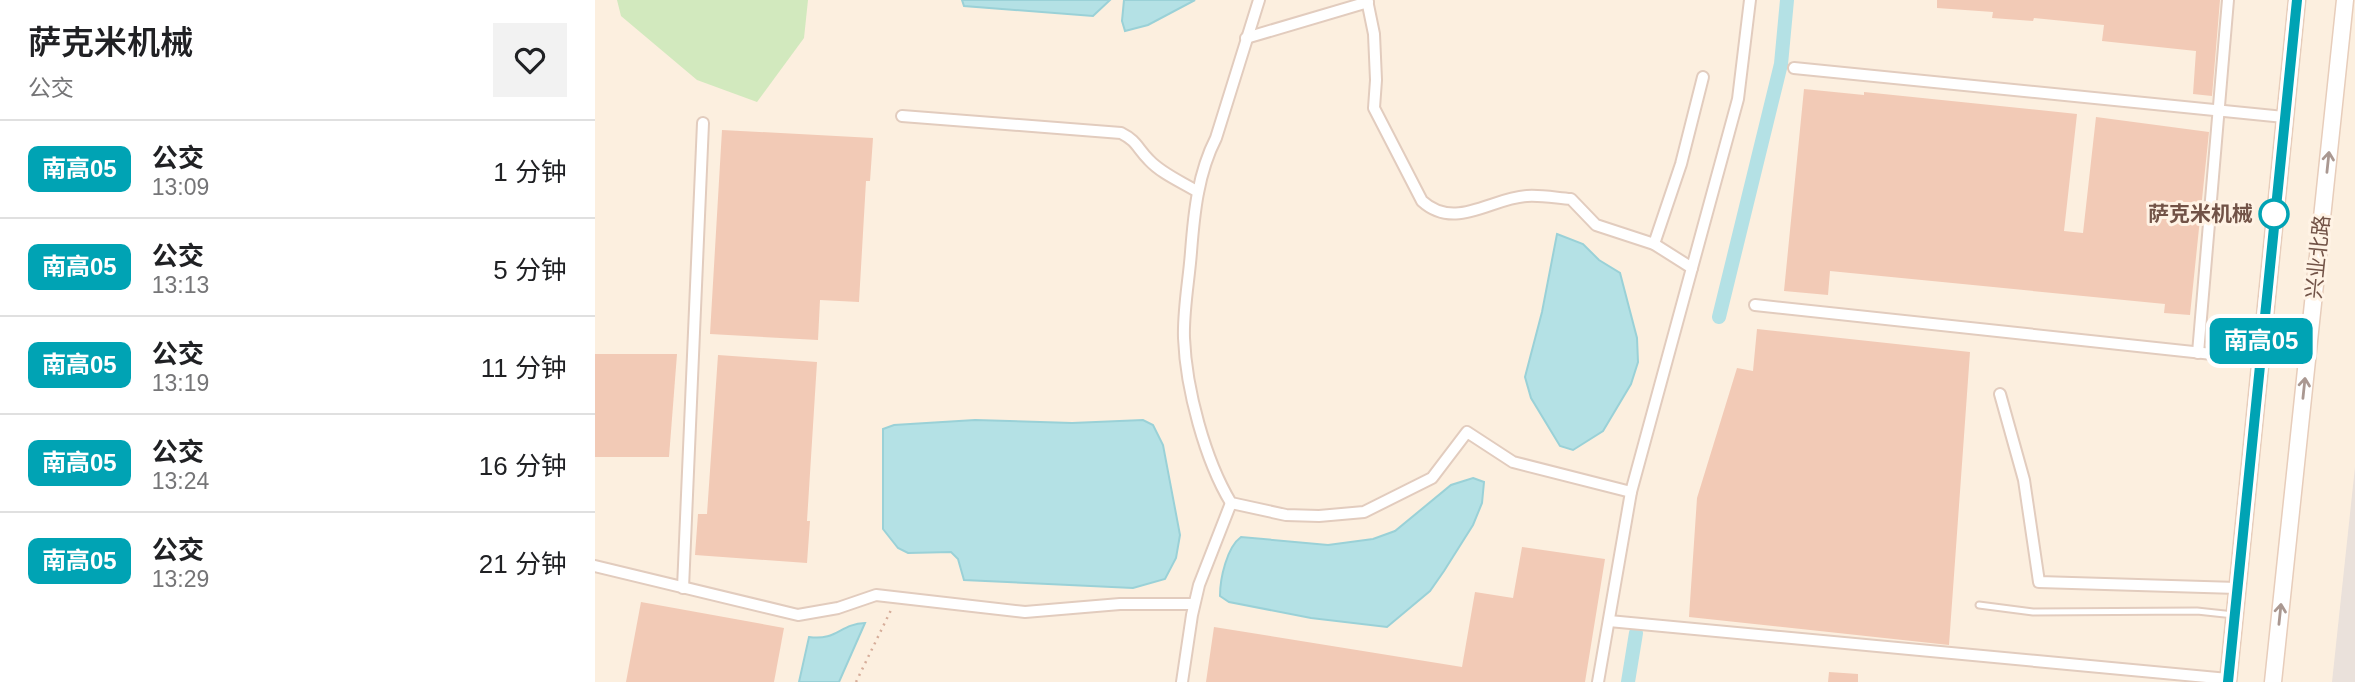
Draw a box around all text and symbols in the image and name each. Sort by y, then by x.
button: heart [493,23,567,97]
text: 萨克米机械 [28,24,193,61]
text: 公交 [28,75,74,101]
text: 公交 [152,143,204,173]
one-way arrow [2321,151,2334,173]
text: 南高05 [42,155,117,182]
text: 1 分钟 [493,157,567,187]
text: 13:09 [152,174,209,200]
marker: 萨克米机械 [2259,199,2289,229]
place label: 萨克米机械 [2148,202,2253,225]
street label: 兴业北路 [2302,214,2333,300]
text: 公交 [152,241,204,271]
text: 南高05 [42,253,117,280]
text: 5 分钟 [493,255,567,285]
text: 13:13 [152,272,209,298]
line badge: 南高05 [2212,318,2310,364]
text: 南高05 [2224,327,2298,354]
text: 公交 [152,339,204,369]
text: 南高05 [42,351,117,378]
text: 11 分钟 [481,353,567,383]
text: 13:19 [152,370,209,396]
one-way arrow [2298,377,2311,400]
text: 公交 [152,437,204,467]
text: 南高05 [42,449,117,476]
text: 16 分钟 [479,451,567,481]
text: 13:24 [152,468,209,494]
text: 公交 [152,535,204,565]
text: 南高05 [42,547,117,574]
text: 21 分钟 [479,549,567,579]
text: 13:29 [152,566,209,592]
one-way arrow [2274,603,2287,626]

